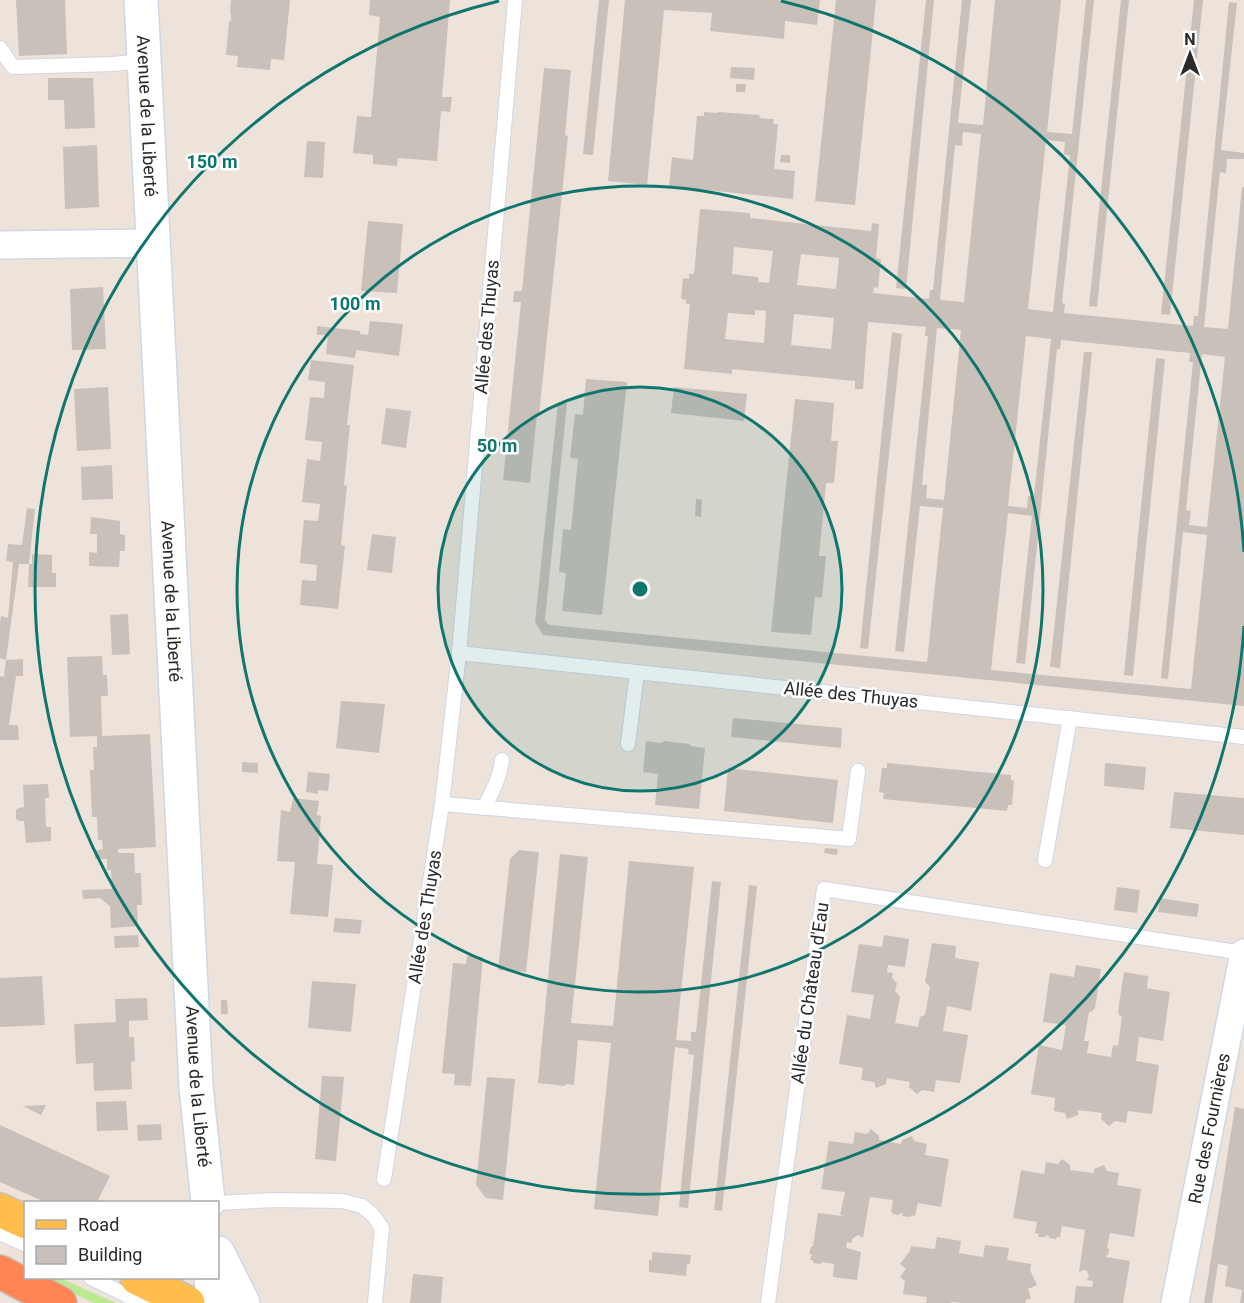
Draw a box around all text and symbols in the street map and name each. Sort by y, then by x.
north arrow [1160,24,1220,84]
text: N [1184,30,1196,49]
street label: Avenue de la Liberté [133,34,162,197]
text: 150 m [186,151,238,172]
street label: Allée des Thuyas [470,259,503,395]
text: 100 m [329,293,381,314]
text: 50 m [477,435,517,456]
street label: Avenue de la Liberté [157,520,187,683]
centre of rings [630,579,650,599]
street label: Allée des Thuyas [783,677,919,712]
street label: Allée des Thuyas [404,849,445,985]
street label: Allée du Château d'Eau [786,901,833,1085]
street label: Avenue de la Liberté [182,1005,215,1168]
street label: Rue des Fournières [1184,1051,1234,1205]
legend [24,1201,219,1279]
text: Road [78,1214,119,1235]
text: Building [78,1244,142,1265]

